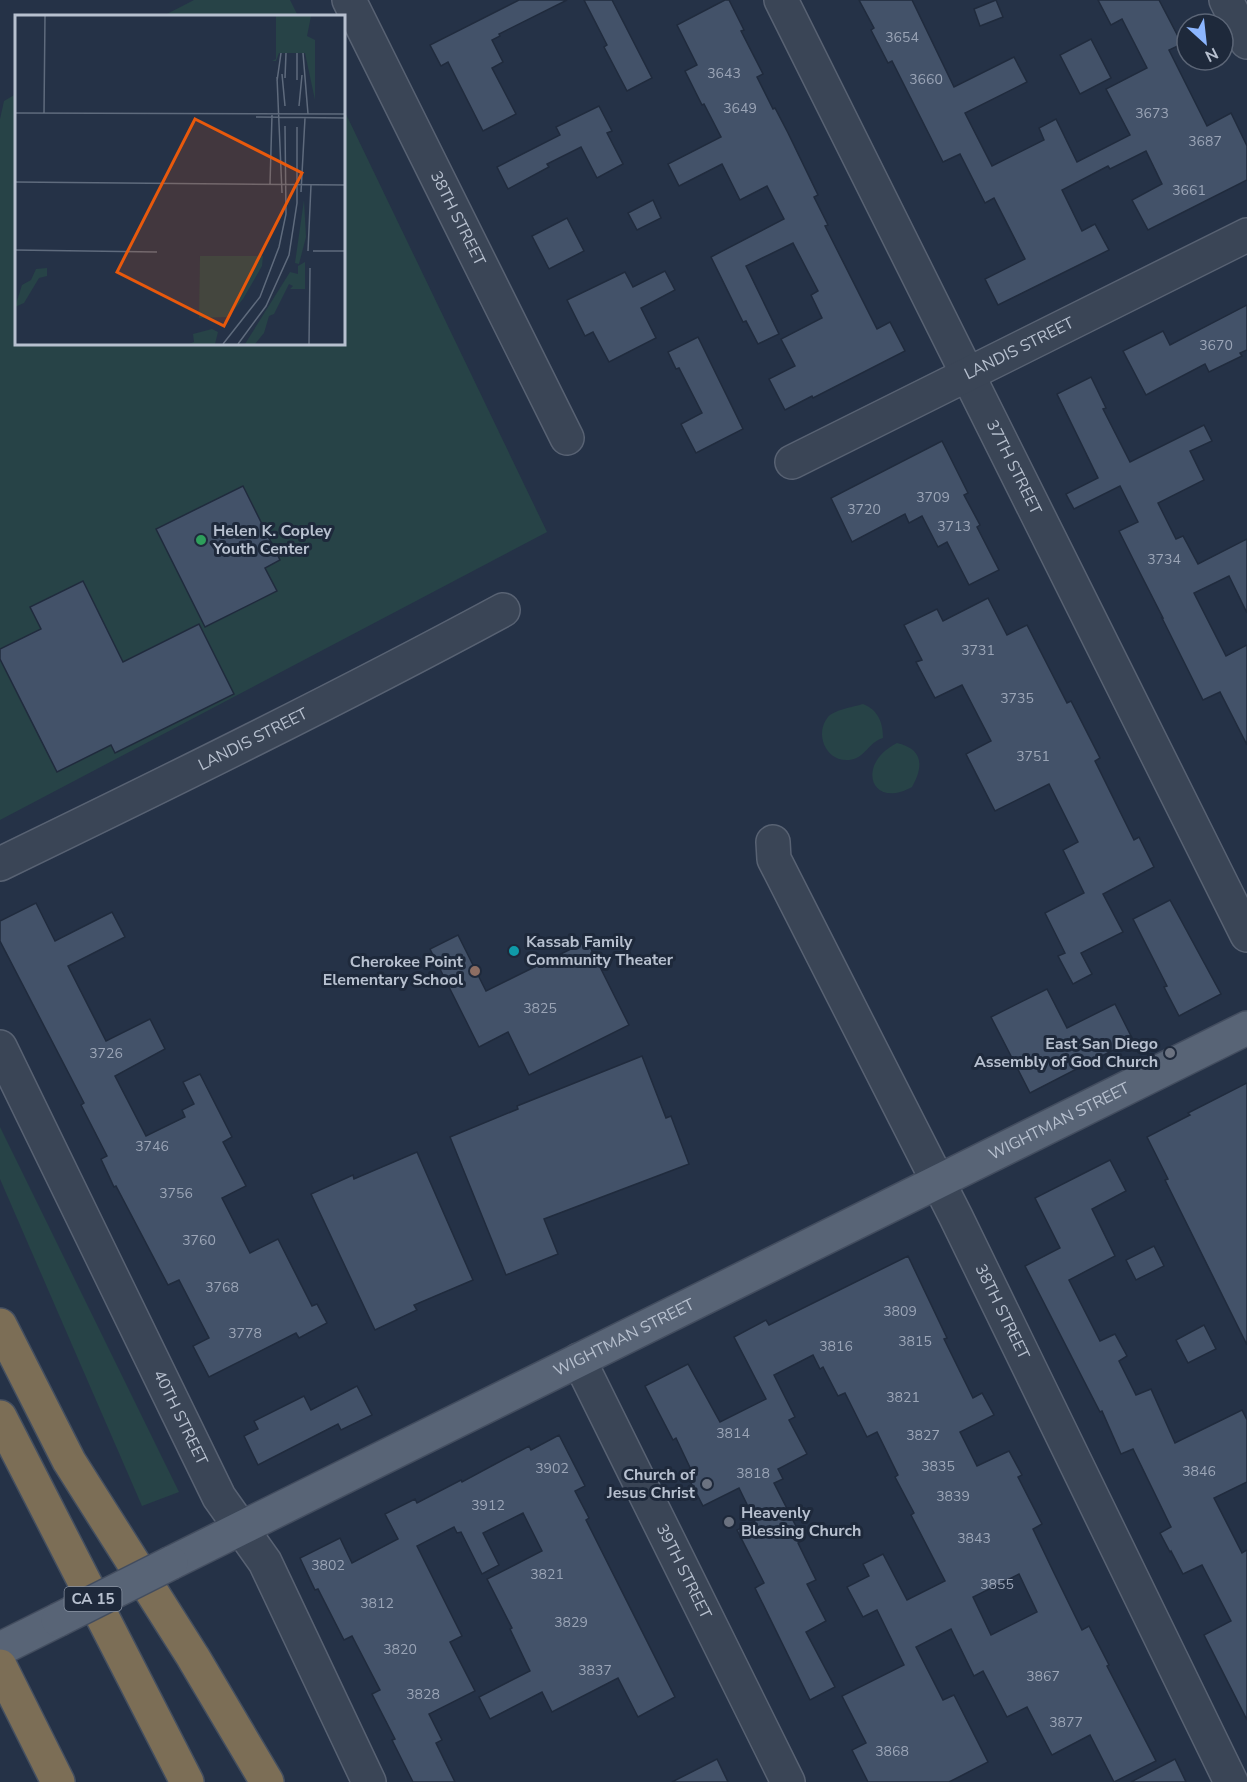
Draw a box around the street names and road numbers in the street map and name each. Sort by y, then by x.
street label: 38TH STREET [425,167,491,270]
street label: LANDIS STREET [961,312,1078,385]
street label: 37TH STREET [981,416,1047,519]
street label: LANDIS STREET [195,703,312,776]
street label: WIGHTMAN STREET [985,1077,1134,1166]
street label: 38TH STREET [970,1261,1035,1363]
street label: WIGHTMAN STREET [550,1293,699,1382]
street label: 40TH STREET [148,1366,213,1469]
street label: 39TH STREET [651,1520,717,1623]
road number: CA 15 [64,1587,122,1611]

